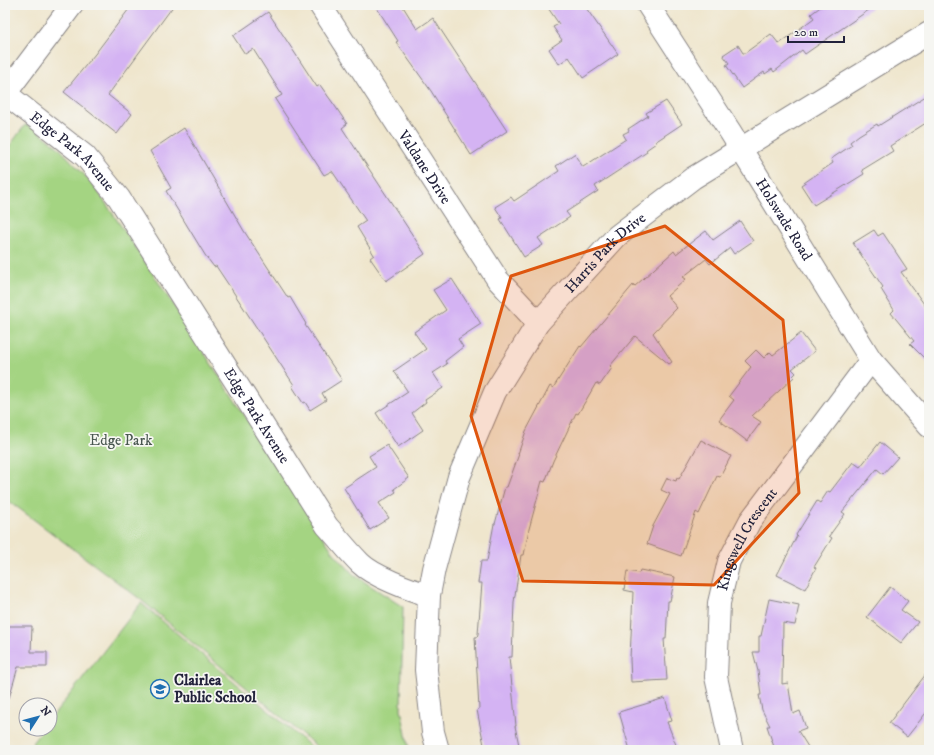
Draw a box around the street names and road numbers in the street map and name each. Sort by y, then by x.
street label: Edge Park Avenue [26,107,119,195]
street label: Valdane Drive [393,126,455,208]
street label: Holswade Road [751,175,817,265]
street label: Harris Park Drive [561,209,650,297]
street label: Edge Park Avenue [219,364,294,467]
street label: Kingswell Crescent [713,484,782,593]

